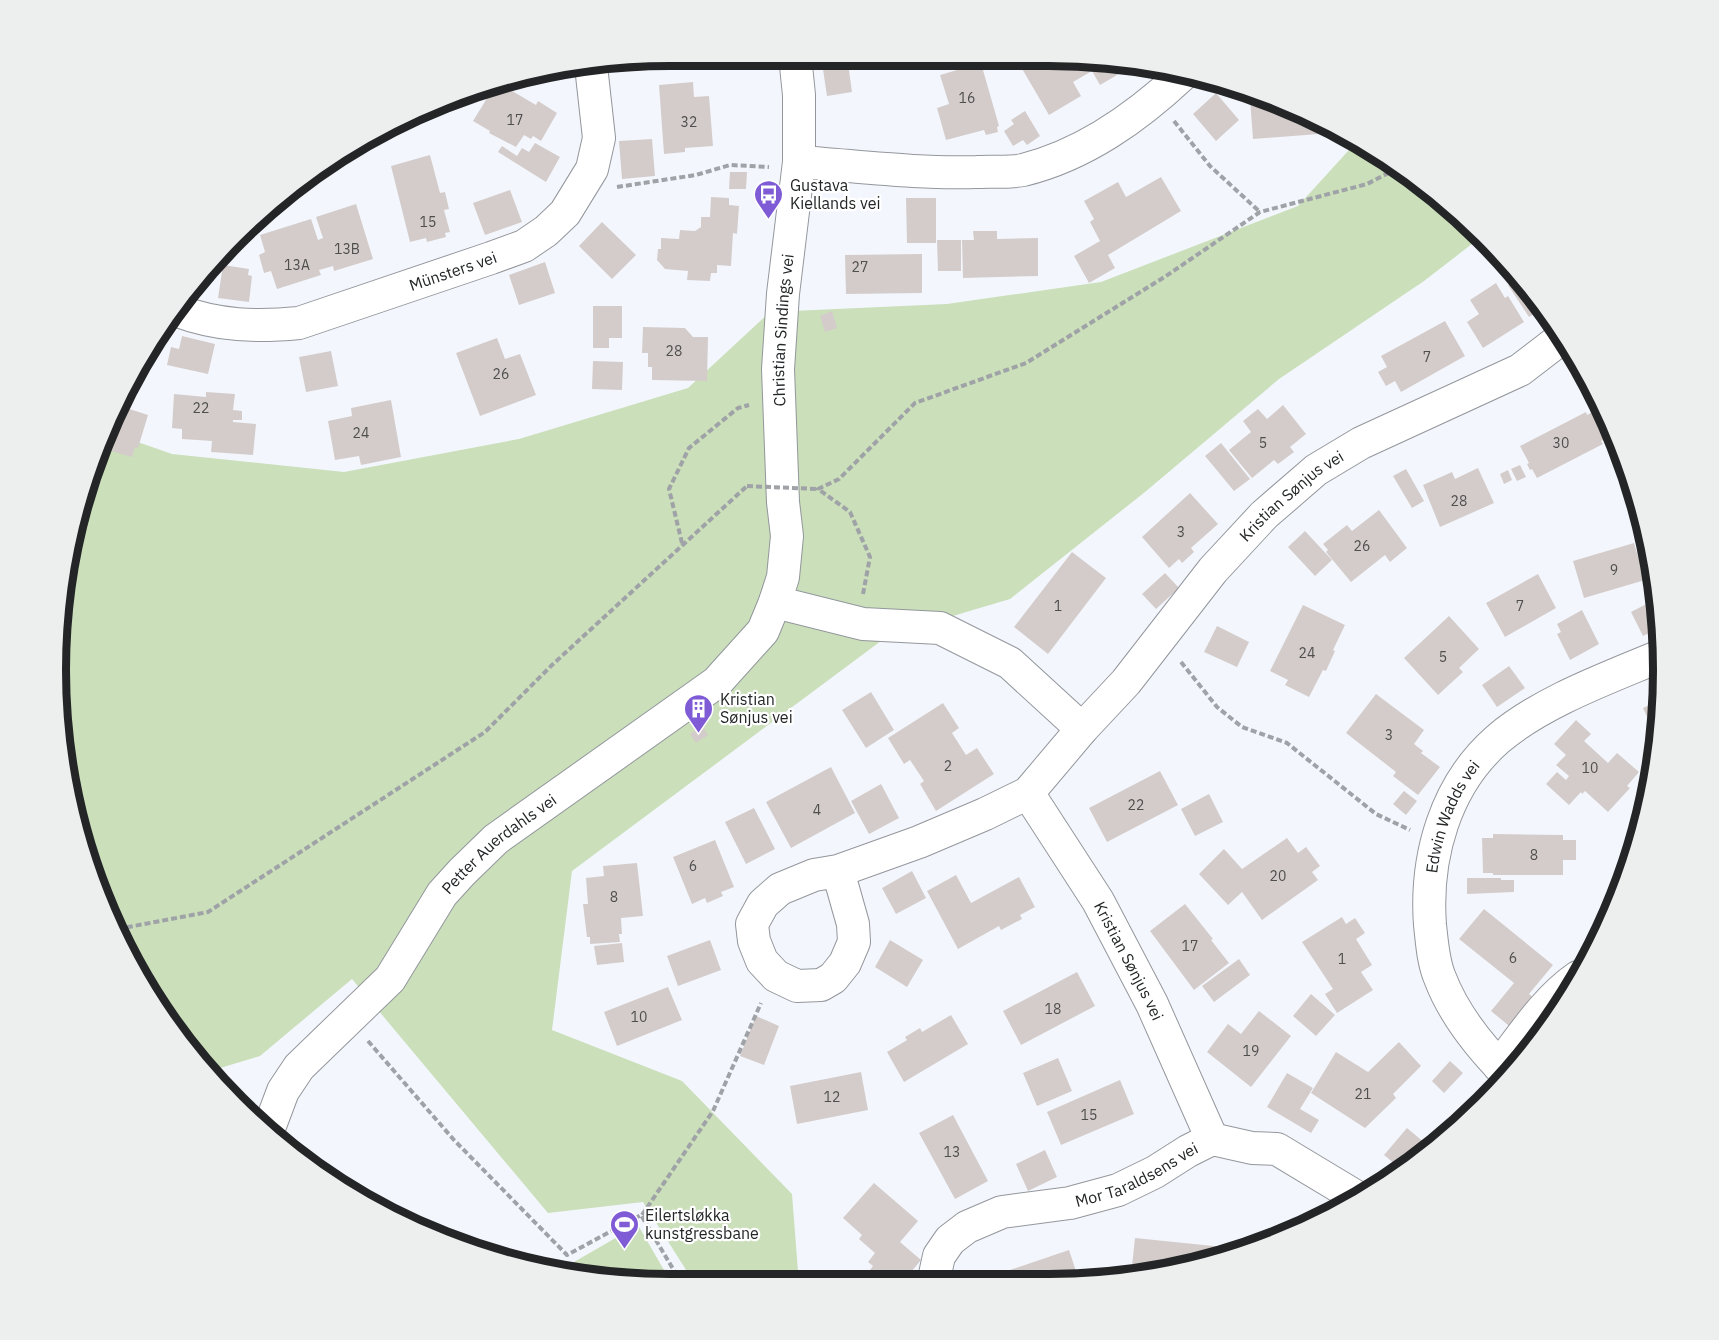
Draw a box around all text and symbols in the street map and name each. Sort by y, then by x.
house number: 16 [959,89,975,107]
house number: 17 [507,111,523,129]
house number: 32 [681,113,697,131]
place label: Gustava Kiellands vei [790,175,881,213]
bus stop icon: Gustava Kiellands vei [753,178,785,220]
house number: 15 [420,213,436,231]
house number: 13B [334,240,360,258]
street label: Münsters vei [406,247,499,295]
street label: Christian Sindings vei [768,253,798,407]
house number: 13A [284,256,310,274]
house number: 27 [852,258,868,276]
house number: 28 [666,342,682,360]
house number: 7 [1423,348,1431,366]
house number: 26 [493,365,509,383]
house number: 22 [193,399,209,417]
house number: 24 [353,424,369,442]
house number: 5 [1259,434,1267,452]
house number: 30 [1553,434,1569,452]
street label: Kristian Sønjus vei [1235,446,1347,545]
house number: 28 [1451,492,1467,510]
house number: 3 [1177,523,1185,541]
house number: 26 [1354,537,1370,555]
house number: 9 [1610,561,1618,579]
house number: 1 [1054,597,1062,615]
house number: 7 [1516,597,1524,615]
house number: 24 [1299,644,1315,662]
house number: 5 [1439,648,1447,666]
place label: Kristian Sønjus vei [720,689,793,727]
building icon: Kristian Sønjus vei [683,692,715,734]
house number: 3 [1385,726,1393,744]
street label: Edwin Wadds vei [1421,756,1484,874]
house number: 2 [944,757,952,775]
house number: 10 [1582,759,1598,777]
street label: Petter Auerdahls vei [437,789,560,898]
house number: 22 [1128,796,1144,814]
house number: 4 [813,801,821,819]
house number: 8 [1530,846,1538,864]
house number: 6 [689,857,697,875]
house number: 20 [1270,867,1286,885]
house number: 8 [610,888,618,906]
street label: Kristian Sønjus vei [1090,898,1168,1023]
house number: 17 [1182,937,1198,955]
house number: 6 [1509,949,1517,967]
house number: 1 [1338,950,1346,968]
house number: 18 [1045,1000,1061,1018]
house number: 10 [631,1008,647,1026]
house number: 19 [1243,1042,1259,1060]
house number: 21 [1355,1085,1371,1103]
house number: 12 [824,1088,840,1106]
house number: 15 [1081,1106,1097,1124]
street label: Mor Taraldsens vei [1073,1138,1201,1211]
house number: 13 [944,1143,960,1161]
place label: Eilertsløkka kunstgressbane [645,1205,759,1243]
sports icon: Eilertsløkka kunstgressbane [608,1208,640,1250]

